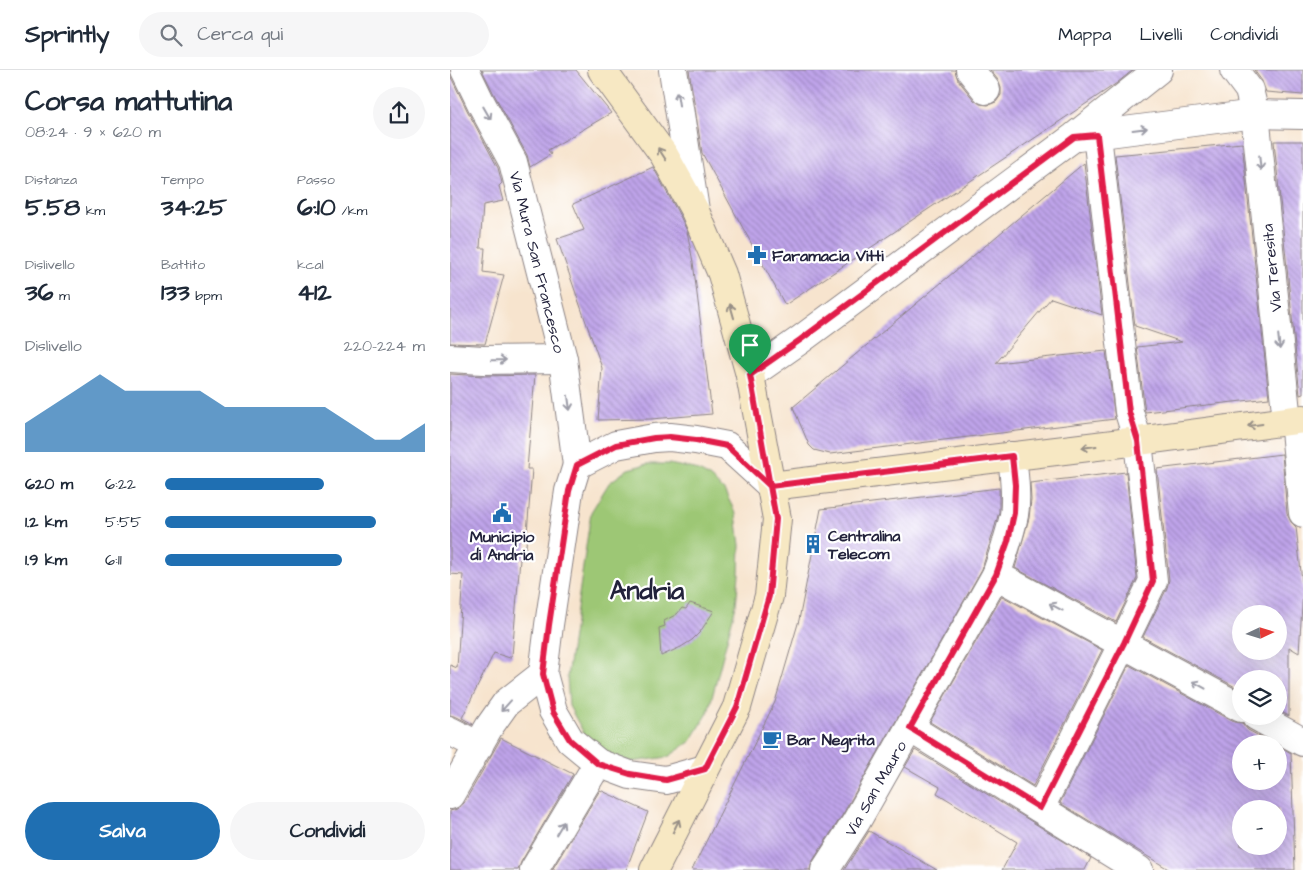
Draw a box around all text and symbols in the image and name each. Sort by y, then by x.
search box [139,12,489,57]
text: Sprintly [25,18,109,52]
icon: search [157,21,185,49]
text: Cerca qui [197,21,283,48]
text: Mappa [1058,22,1112,47]
text: Livelli [1140,22,1182,47]
text: Condividi [1210,22,1278,47]
text: Corsa mattutina [25,82,232,121]
button: share [373,87,425,139]
one-way arrow [672,91,682,107]
one-way arrow [482,106,492,120]
text: 08:24 · 9 × 620 m [25,121,161,143]
one-way arrow [1132,124,1148,134]
one-way arrow [657,147,667,161]
one-way arrow [1255,154,1265,170]
street label: Via Mura San Francesco [504,169,570,355]
text: Distanza [25,170,77,190]
text: Tempo [161,170,204,190]
text: Passo [297,170,335,190]
text: 5.58 [25,190,80,225]
text: 34:25 [161,190,227,225]
text: 6:10 [297,190,336,225]
text: km [80,201,105,221]
text: /km [336,201,367,221]
street label: Via Teresita [1256,223,1288,313]
pharmacy icon: Faramacia Vitti [746,244,768,266]
place label: Faramacia Vitti [772,245,884,267]
text: Dislivello [25,255,75,275]
text: Battito [161,255,205,275]
text: kcal [297,255,324,275]
text: 36 [25,275,53,310]
text: 133 [161,275,190,310]
text: 412 [297,275,332,310]
text: m [53,286,70,306]
text: bpm [190,286,222,306]
one-way arrow [727,303,736,319]
pin [729,324,771,375]
icon: arrive [736,331,764,359]
one-way arrow [1274,333,1284,349]
text: Dislivello [25,335,82,357]
text: 220–224 m [344,335,425,357]
one-way arrow [490,355,506,365]
one-way arrow [564,394,574,410]
one-way arrow [1247,421,1263,431]
one-way arrow [1082,442,1098,452]
text: 620 m [25,473,73,495]
text: 6:22 [105,473,136,495]
public building icon: Municipio di Andria [491,502,513,524]
text: 1.2 km [25,511,67,533]
text: 5:55 [105,511,142,533]
place label: Centralina Telecom [827,525,901,565]
place label: Municipio di Andria [470,526,535,566]
building icon: Centralina Telecom [802,533,824,555]
text: 1.9 km [25,549,67,571]
text: 6:11 [105,549,122,571]
district label: Andria [610,573,685,609]
one-way arrow [1049,602,1064,611]
north arrow [1232,605,1288,660]
map controls [1232,605,1287,855]
button: layers [1232,670,1287,725]
one-way arrow [1192,679,1206,689]
one-way arrow [500,699,511,712]
cafe icon: Bar Negrita [761,728,783,750]
place label: Bar Negrita [787,729,875,753]
button: + [1232,735,1287,790]
street label: Via San Mauro [840,737,912,840]
button: − [1232,800,1287,855]
button: Salva [25,802,220,860]
button: Condividi [230,802,425,860]
one-way arrow [671,819,681,834]
one-way arrow [555,822,565,836]

